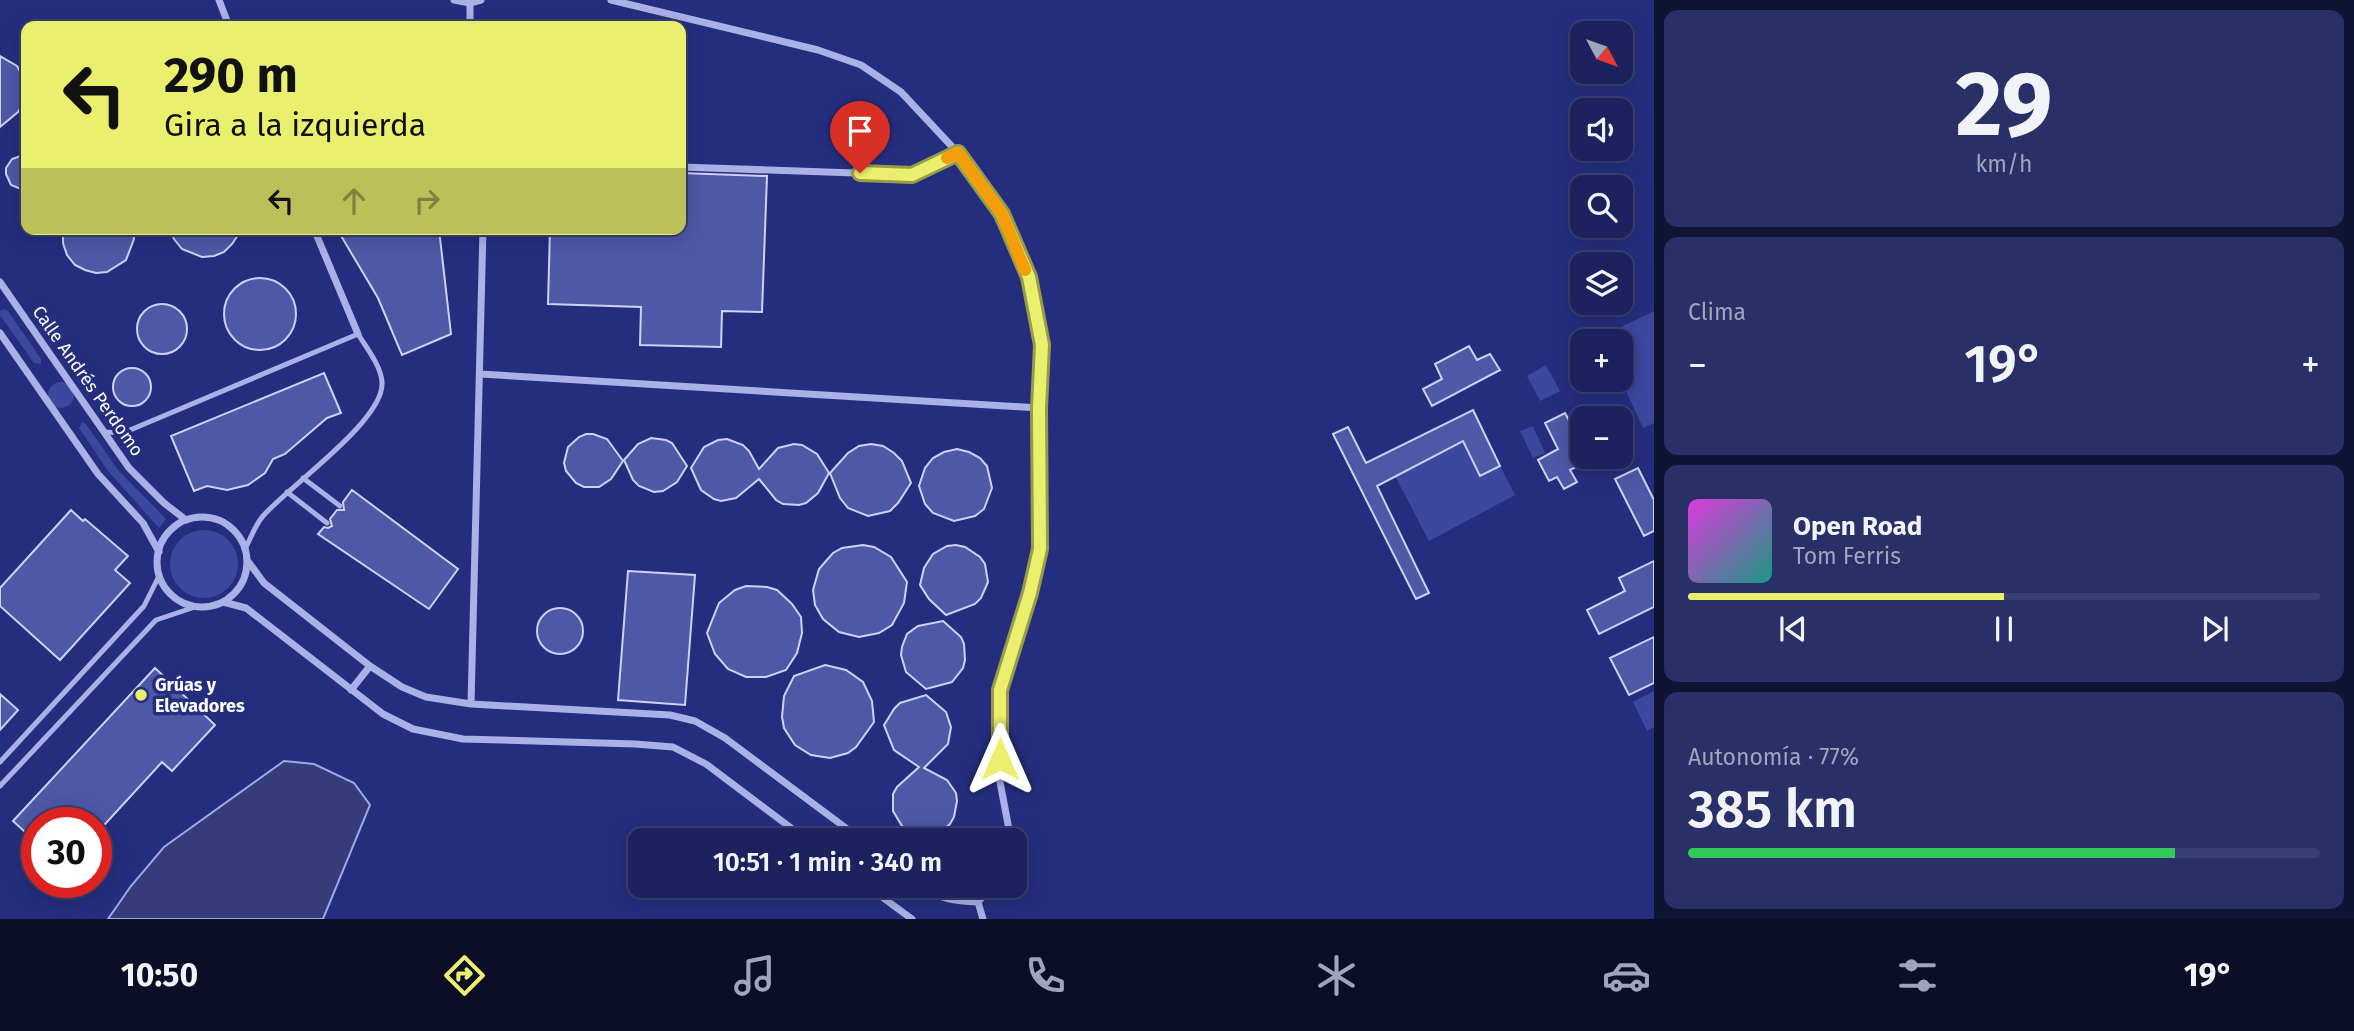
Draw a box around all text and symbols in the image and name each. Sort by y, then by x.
north arrow [1570,21,1633,84]
map controls [1570,21,1633,469]
text: 290 m [164,46,298,105]
icon: left [49,49,140,140]
text: 29 [1955,50,2053,159]
button: sound [1570,98,1633,161]
pin [830,101,890,173]
text: Gira a la izquierda [164,106,426,144]
icon: arrive [841,112,879,150]
text: km/h [1976,150,2032,178]
button: search [1570,175,1633,238]
icon: left [262,182,300,220]
icon: ahead [335,182,373,220]
icon: right [408,182,446,220]
button: layers [1570,252,1633,315]
text: Clima [1688,298,1746,326]
street label: Calle Andrés Perdomo [28,301,148,461]
button: + [1570,329,1633,392]
text: 19° [1964,333,2044,396]
text: − [1688,342,1707,388]
text: + [2301,342,2320,388]
button: − [1570,406,1633,469]
text: Open Road [1793,511,1922,542]
text: Tom Ferris [1793,542,1901,570]
icon: previous [1774,610,1812,648]
icon: pause [1985,610,2023,648]
icon: next [2196,610,2234,648]
place label: Grúas y Elevadores [155,674,245,717]
marker: Grúas y Elevadores [133,687,149,703]
position arrow [963,722,1037,796]
text: Autonomía · 77% [1688,743,1859,771]
text: 385 km [1688,778,1857,841]
speed limit sign: 30 [21,807,112,898]
text: 10:51 · 1 min · 340 m [713,847,942,878]
icon: directions [440,951,489,1000]
icon: music [730,951,779,1000]
icon: phone [1021,951,1070,1000]
icon: climate [1312,951,1361,1000]
icon: car [1602,951,1651,1000]
icon: filters [1893,951,1942,1000]
text: 10:50 [121,956,198,994]
text: 19° [2184,956,2233,994]

